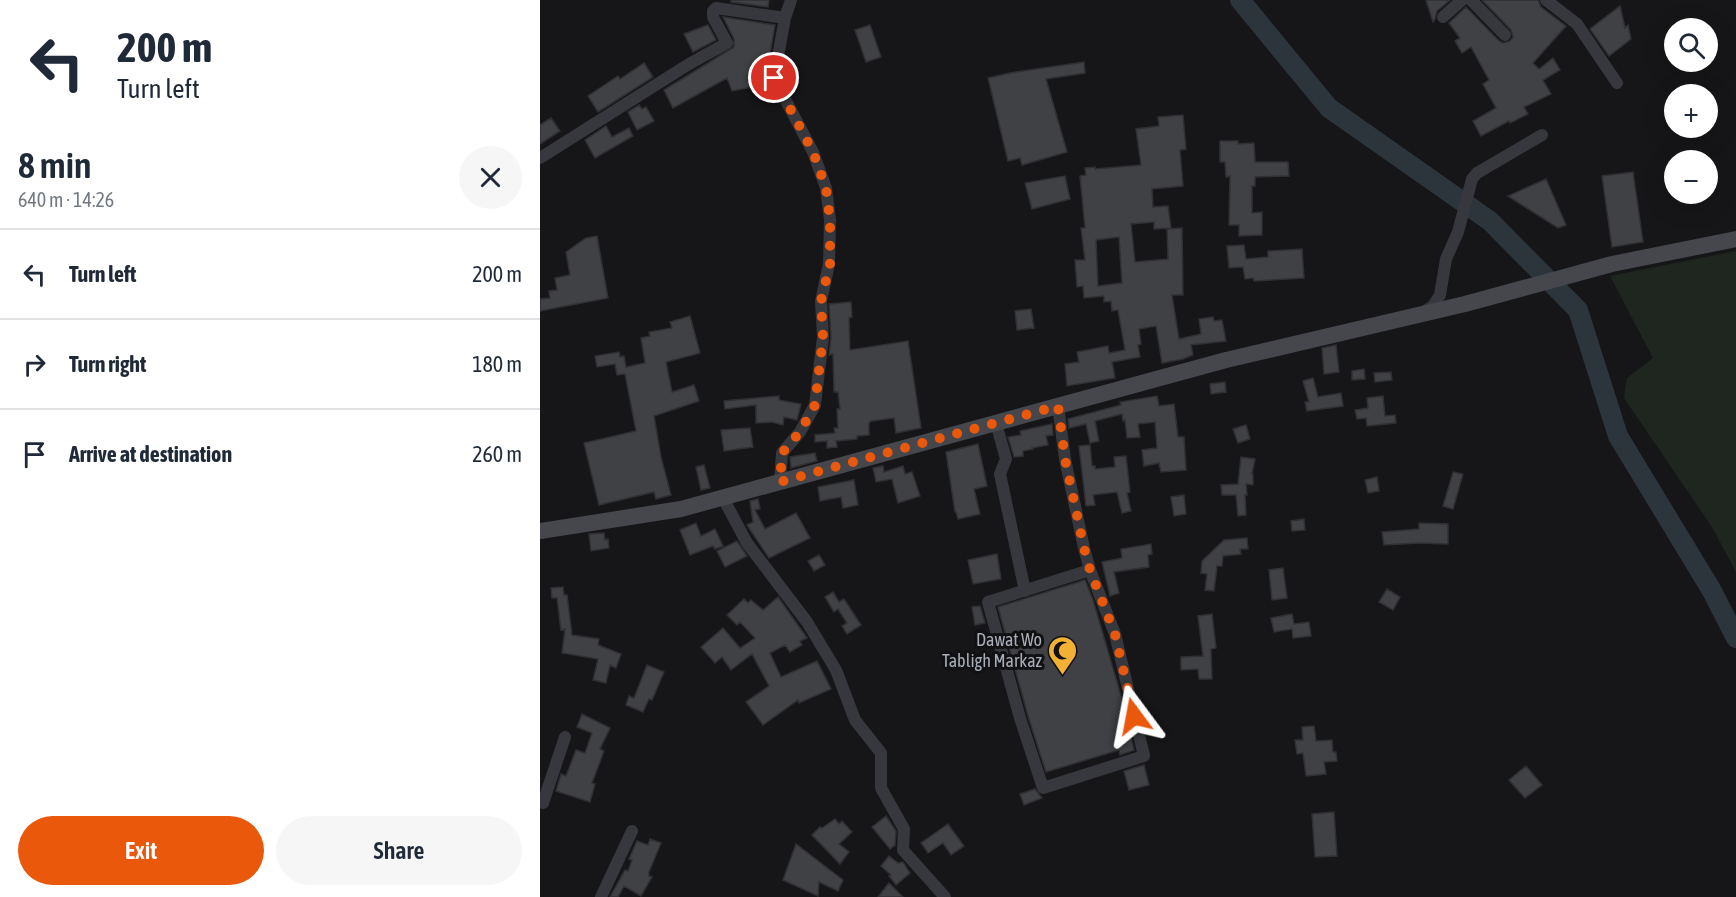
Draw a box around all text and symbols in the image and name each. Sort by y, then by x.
map controls [1664,18,1718,204]
button: search [1664,18,1718,72]
text: 200 m [117,23,212,71]
icon: left [18,24,96,102]
pin [748,52,799,103]
icon: arrive [757,61,790,94]
text: Turn left [117,73,200,104]
button: + [1664,84,1718,138]
text: 8 min [18,144,92,186]
button: close [459,146,522,209]
button: − [1664,150,1718,204]
text: 640 m · 14:26 [18,188,114,211]
icon: left [18,258,51,291]
text: Turn left [69,261,136,287]
text: 200 m [472,261,522,287]
icon: right [18,348,51,381]
text: Turn right [69,351,146,377]
text: 180 m [472,351,522,377]
icon: arrive [18,438,51,471]
text: Arrive at destination [69,441,232,467]
text: 260 m [472,441,522,467]
place label: Dawat Wo Tabligh Markaz [942,629,1043,671]
mosque icon: Dawat Wo Tabligh Markaz [1047,634,1079,676]
position arrow [1102,684,1166,748]
button: Exit [18,816,264,885]
button: Share [276,816,522,885]

